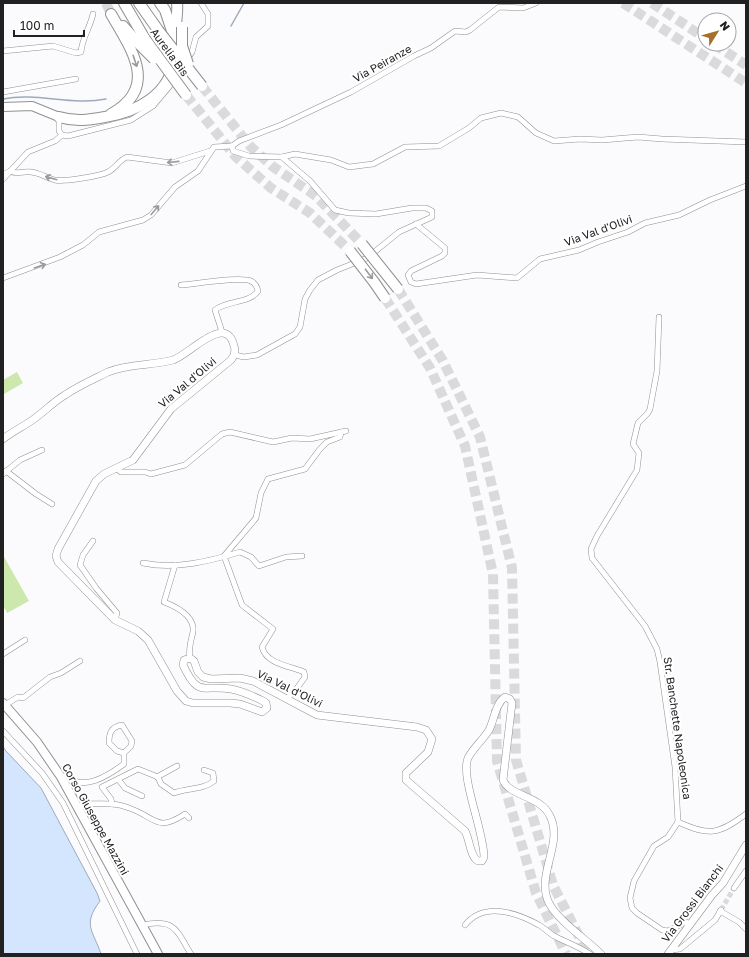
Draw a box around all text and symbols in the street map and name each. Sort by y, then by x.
scale bar [14,12,84,38]
north arrow [697,12,737,52]
text: 100 m [20,18,54,33]
text: N [718,18,733,33]
street label: Aurelia Bis [148,26,192,79]
street label: Via Peiranze [350,42,414,84]
one-way arrow [132,54,140,66]
one-way arrow [167,158,180,165]
one-way arrow [45,174,58,181]
one-way arrow [150,205,159,215]
street label: Via Val d'Olivi [562,212,634,248]
one-way arrow [34,261,46,269]
one-way arrow [364,268,373,279]
street label: Via Val d'Olivi [155,354,219,410]
street label: Str. Banchette Napoleonica [662,656,694,800]
street label: Via Val d'Olivi [255,667,325,710]
street label: Corso Giuseppe Mazzini [60,761,132,877]
street label: Via Grossi Bianchi [658,861,726,945]

